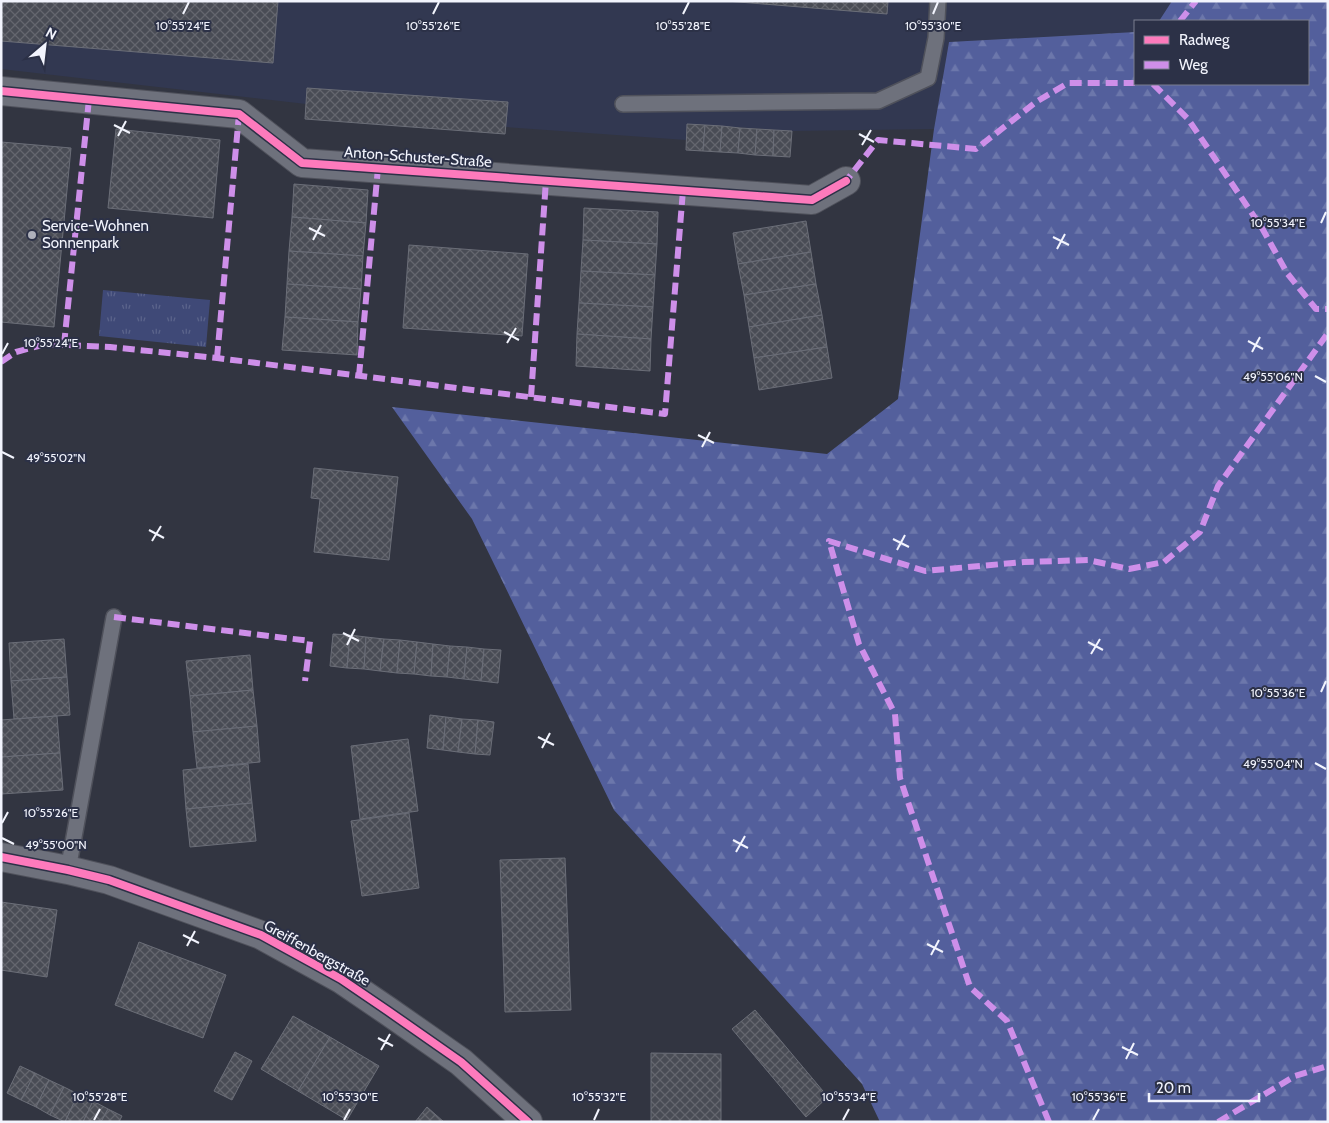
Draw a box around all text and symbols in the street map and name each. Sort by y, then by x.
text: 10°55'24"E [156,18,211,33]
text: 10°55'26"E [406,18,461,33]
text: 10°55'28"E [656,18,711,33]
text: 10°55'30"E [905,18,961,33]
north arrow [20,20,70,70]
legend [1134,20,1309,85]
text: N [43,23,60,44]
text: Radweg [1179,31,1230,49]
text: Weg [1179,56,1208,74]
street label: Anton-Schuster-Straße [344,143,493,171]
text: 10°55'34"E [1251,215,1306,230]
place label: Service-Wohnen Sonnenpark [42,217,149,252]
marker: Service-Wohnen Sonnenpark [26,229,38,241]
text: 10°55'24"E [24,335,79,350]
text: 49°55'06"N [1243,369,1303,384]
text: 49°55'02"N [26,450,86,465]
text: 10°55'36"E [1251,685,1306,700]
text: 49°55'04"N [1243,756,1303,771]
text: 10°55'26"E [24,805,79,820]
text: 49°55'00"N [25,837,87,852]
street label: Greiffenbergstraße [261,916,374,990]
scale bar [1149,1070,1259,1102]
text: 20 m [1156,1079,1191,1097]
text: 10°55'28"E [73,1089,128,1104]
text: 10°55'30"E [322,1089,378,1104]
text: 10°55'32"E [572,1089,626,1104]
text: 10°55'34"E [822,1089,877,1104]
text: 10°55'36"E [1072,1089,1127,1104]

